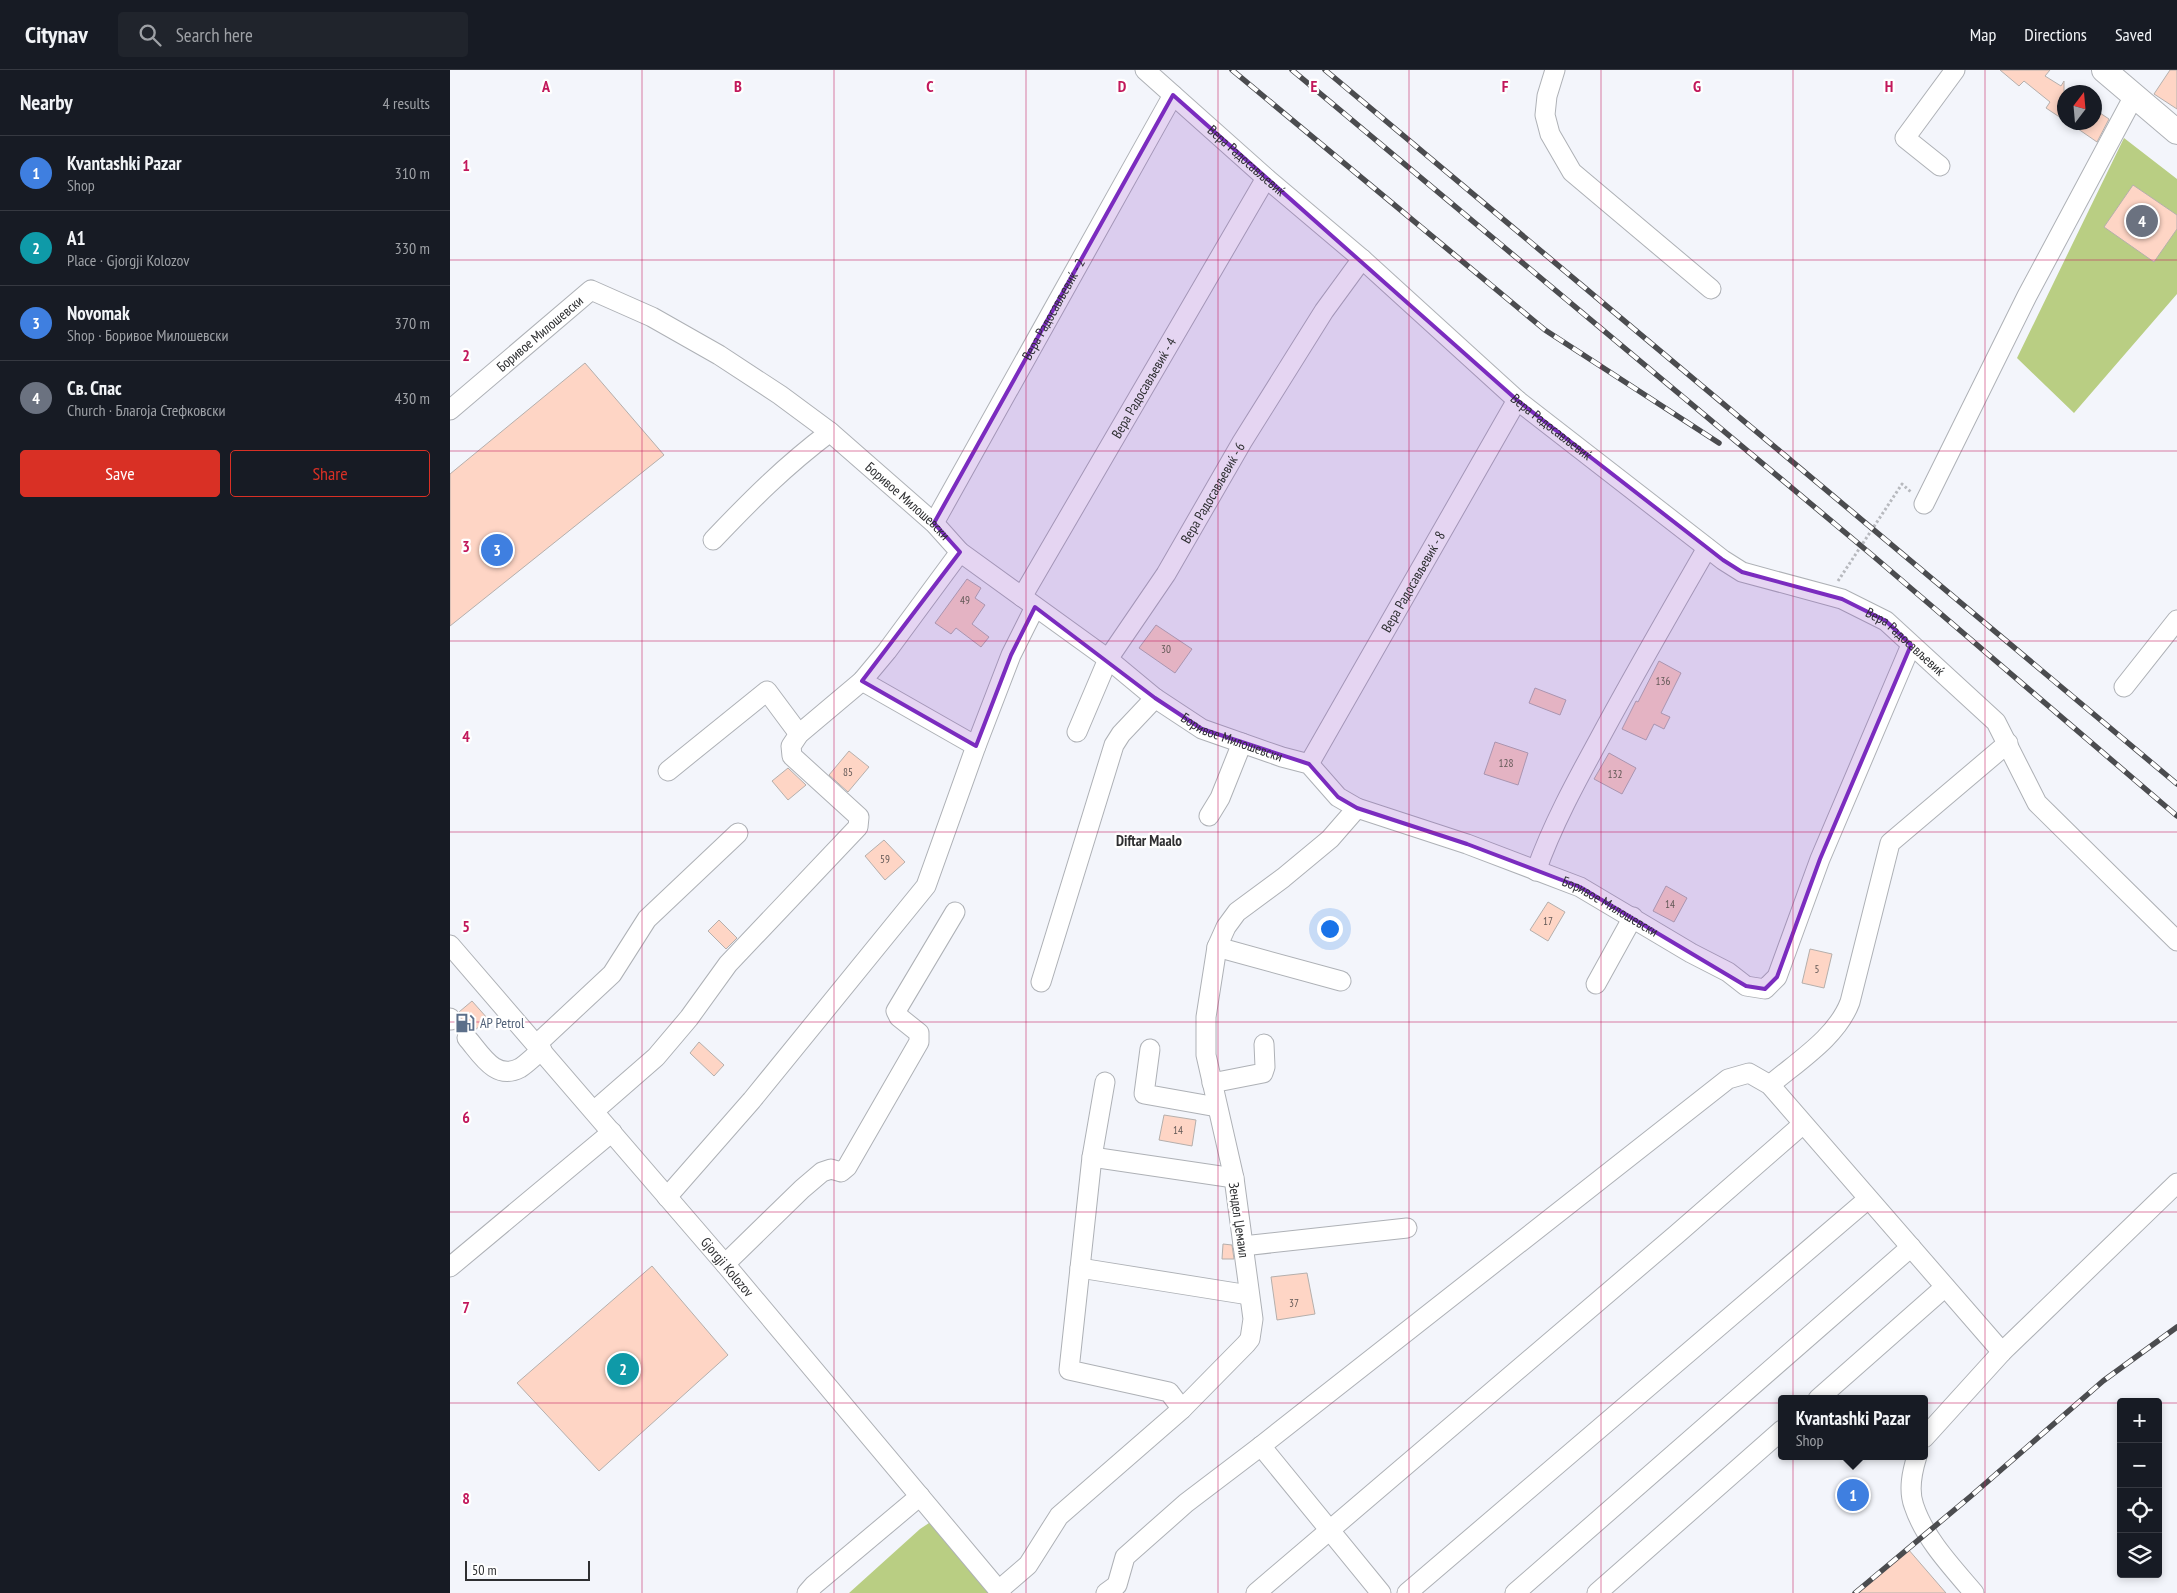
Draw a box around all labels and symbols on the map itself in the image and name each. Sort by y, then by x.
text: A [541,76,551,96]
text: B [734,76,742,96]
text: C [926,76,934,96]
text: D [1118,76,1127,96]
text: E [1311,76,1318,96]
text: F [1502,76,1509,96]
text: G [1693,76,1701,96]
text: H [1885,76,1893,96]
north arrow [2057,85,2102,130]
street label: Вера Радосављевиќ [1204,121,1290,200]
text: 1 [462,155,470,175]
pin: 4 [2126,202,2158,240]
street label: Вера Радосављевиќ - 2 [1018,255,1089,363]
street label: Боривое Милошевски [493,292,587,375]
street label: Вера Радосављевиќ - 4 [1107,334,1181,442]
text: 2 [462,345,470,365]
street label: Вера Радосављевиќ [1507,390,1596,464]
street label: Вера Радосављевиќ - 6 [1177,439,1249,546]
street label: Боривое Милошевски [862,458,954,544]
street label: Вера Радосављевиќ - 8 [1377,528,1449,635]
pin: 3 [481,531,513,569]
text: 3 [462,536,470,556]
house number: 49 [960,593,970,607]
street label: Вера Радосављевиќ [1863,603,1949,680]
house number: 30 [1161,642,1171,656]
house number: 136 [1656,674,1670,688]
street label: Боривое Милошевски [1178,709,1285,766]
text: 4 [462,726,470,746]
house number: 128 [1499,756,1513,770]
house number: 85 [843,765,853,779]
house number: 132 [1608,767,1622,781]
district label: Diftar Maalo [1116,831,1182,850]
house number: 59 [880,852,890,866]
street label: Боривое Милошевски [1560,872,1662,941]
house number: 14 [1665,897,1675,911]
house number: 17 [1543,914,1553,928]
text: 5 [462,916,470,936]
your location [1317,916,1343,942]
house number: 5 [1815,962,1820,976]
fuel station icon: AP Petrol [454,1012,476,1034]
place label: AP Petrol [480,1014,525,1032]
text: 6 [462,1107,470,1127]
house number: 14 [1173,1123,1183,1137]
street label: Зендел Џемаил [1225,1181,1253,1259]
street label: Gjorgji Kolozov [697,1233,758,1301]
house number: 37 [1289,1296,1299,1310]
text: 7 [462,1297,470,1317]
pin: 2 [607,1350,639,1388]
pin: 1 [1837,1476,1869,1514]
text: 8 [462,1488,470,1508]
scale bar [465,1558,590,1581]

